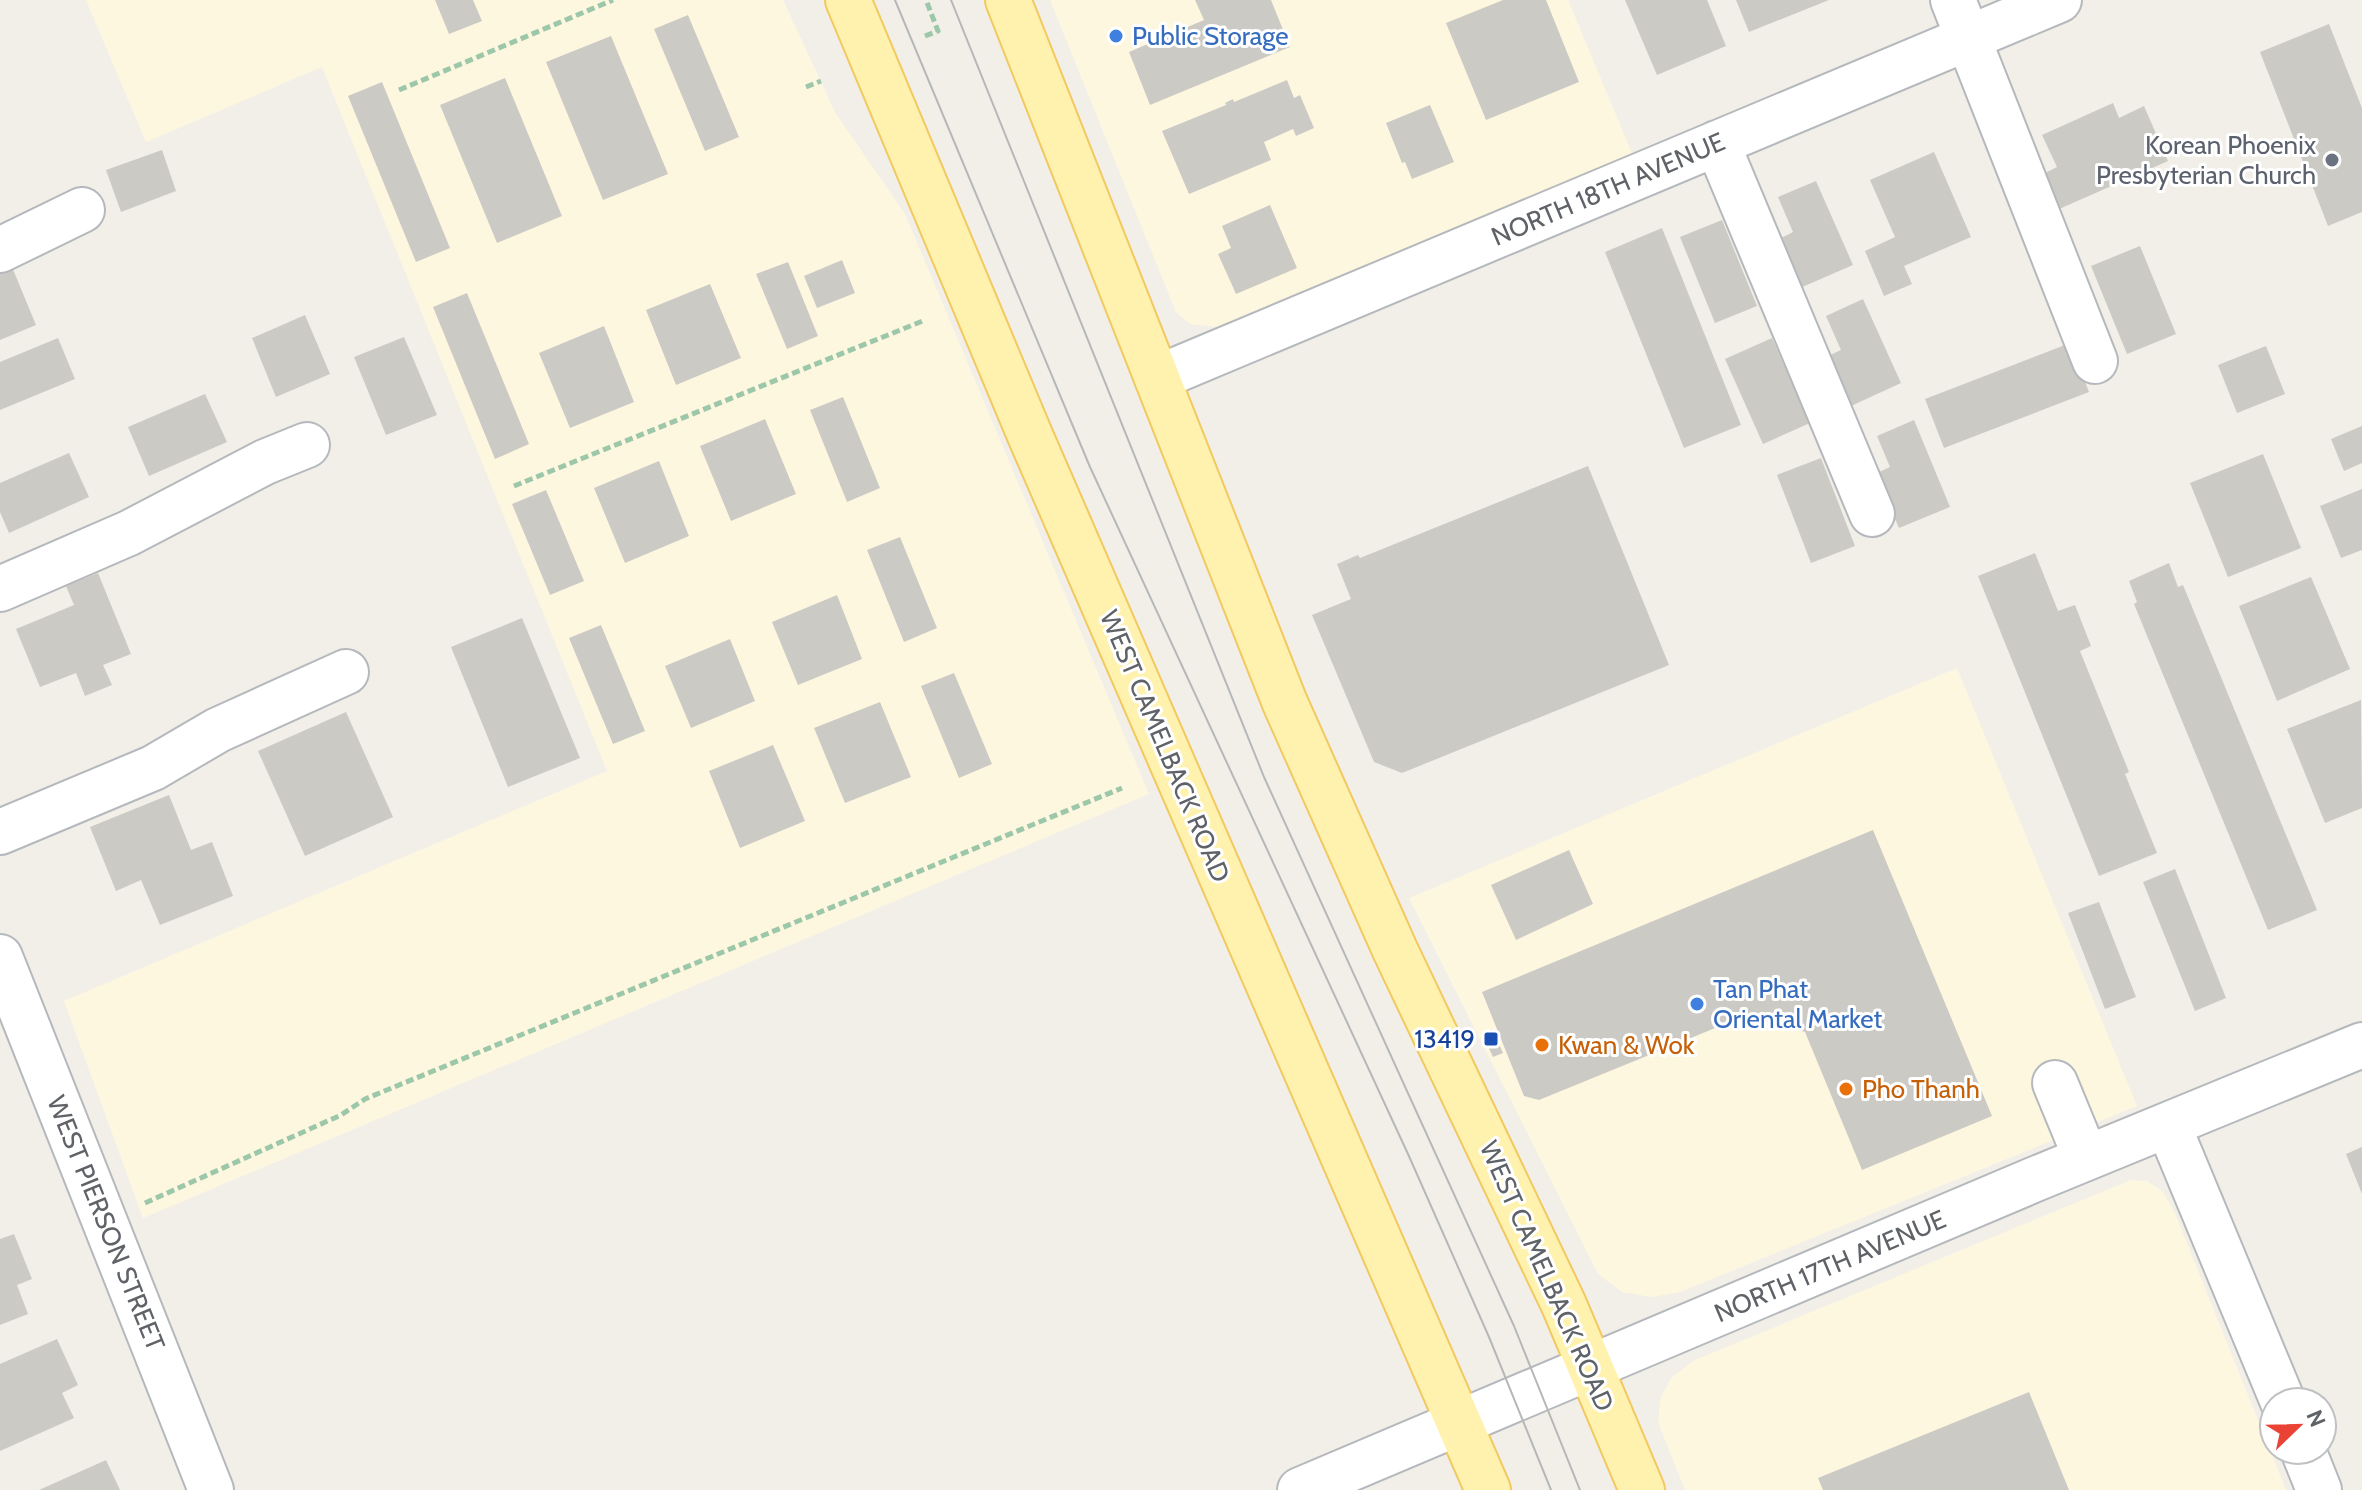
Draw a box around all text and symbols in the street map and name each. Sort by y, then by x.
place label: Public Storage [1132,20,1289,52]
marker: Public Storage [1107,27,1125,45]
street label: NORTH 18TH AVENUE [1487,125,1729,253]
place label: Korean Phoenix Presbyterian Church [2096,129,2317,191]
marker: Korean Phoenix Presbyterian Church [2323,151,2341,169]
street label: WEST CAMELBACK ROAD [1093,605,1237,887]
place label: Tan Phat Oriental Market [1713,973,1882,1035]
marker: Tan Phat Oriental Market [1688,995,1706,1013]
place label: 13419 [1414,1023,1475,1055]
place label: Kwan & Wok [1558,1029,1695,1061]
marker: 13419 [1482,1030,1500,1048]
marker: Kwan & Wok [1533,1036,1551,1054]
place label: Pho Thanh [1862,1073,1980,1105]
marker: Pho Thanh [1837,1080,1855,1098]
street label: WEST PIERSON STREET [40,1091,172,1355]
street label: WEST CAMELBACK ROAD [1473,1136,1621,1416]
street label: NORTH 17TH AVENUE [1709,1203,1951,1329]
north arrow [2258,1386,2338,1466]
text: N [2300,1406,2331,1431]

